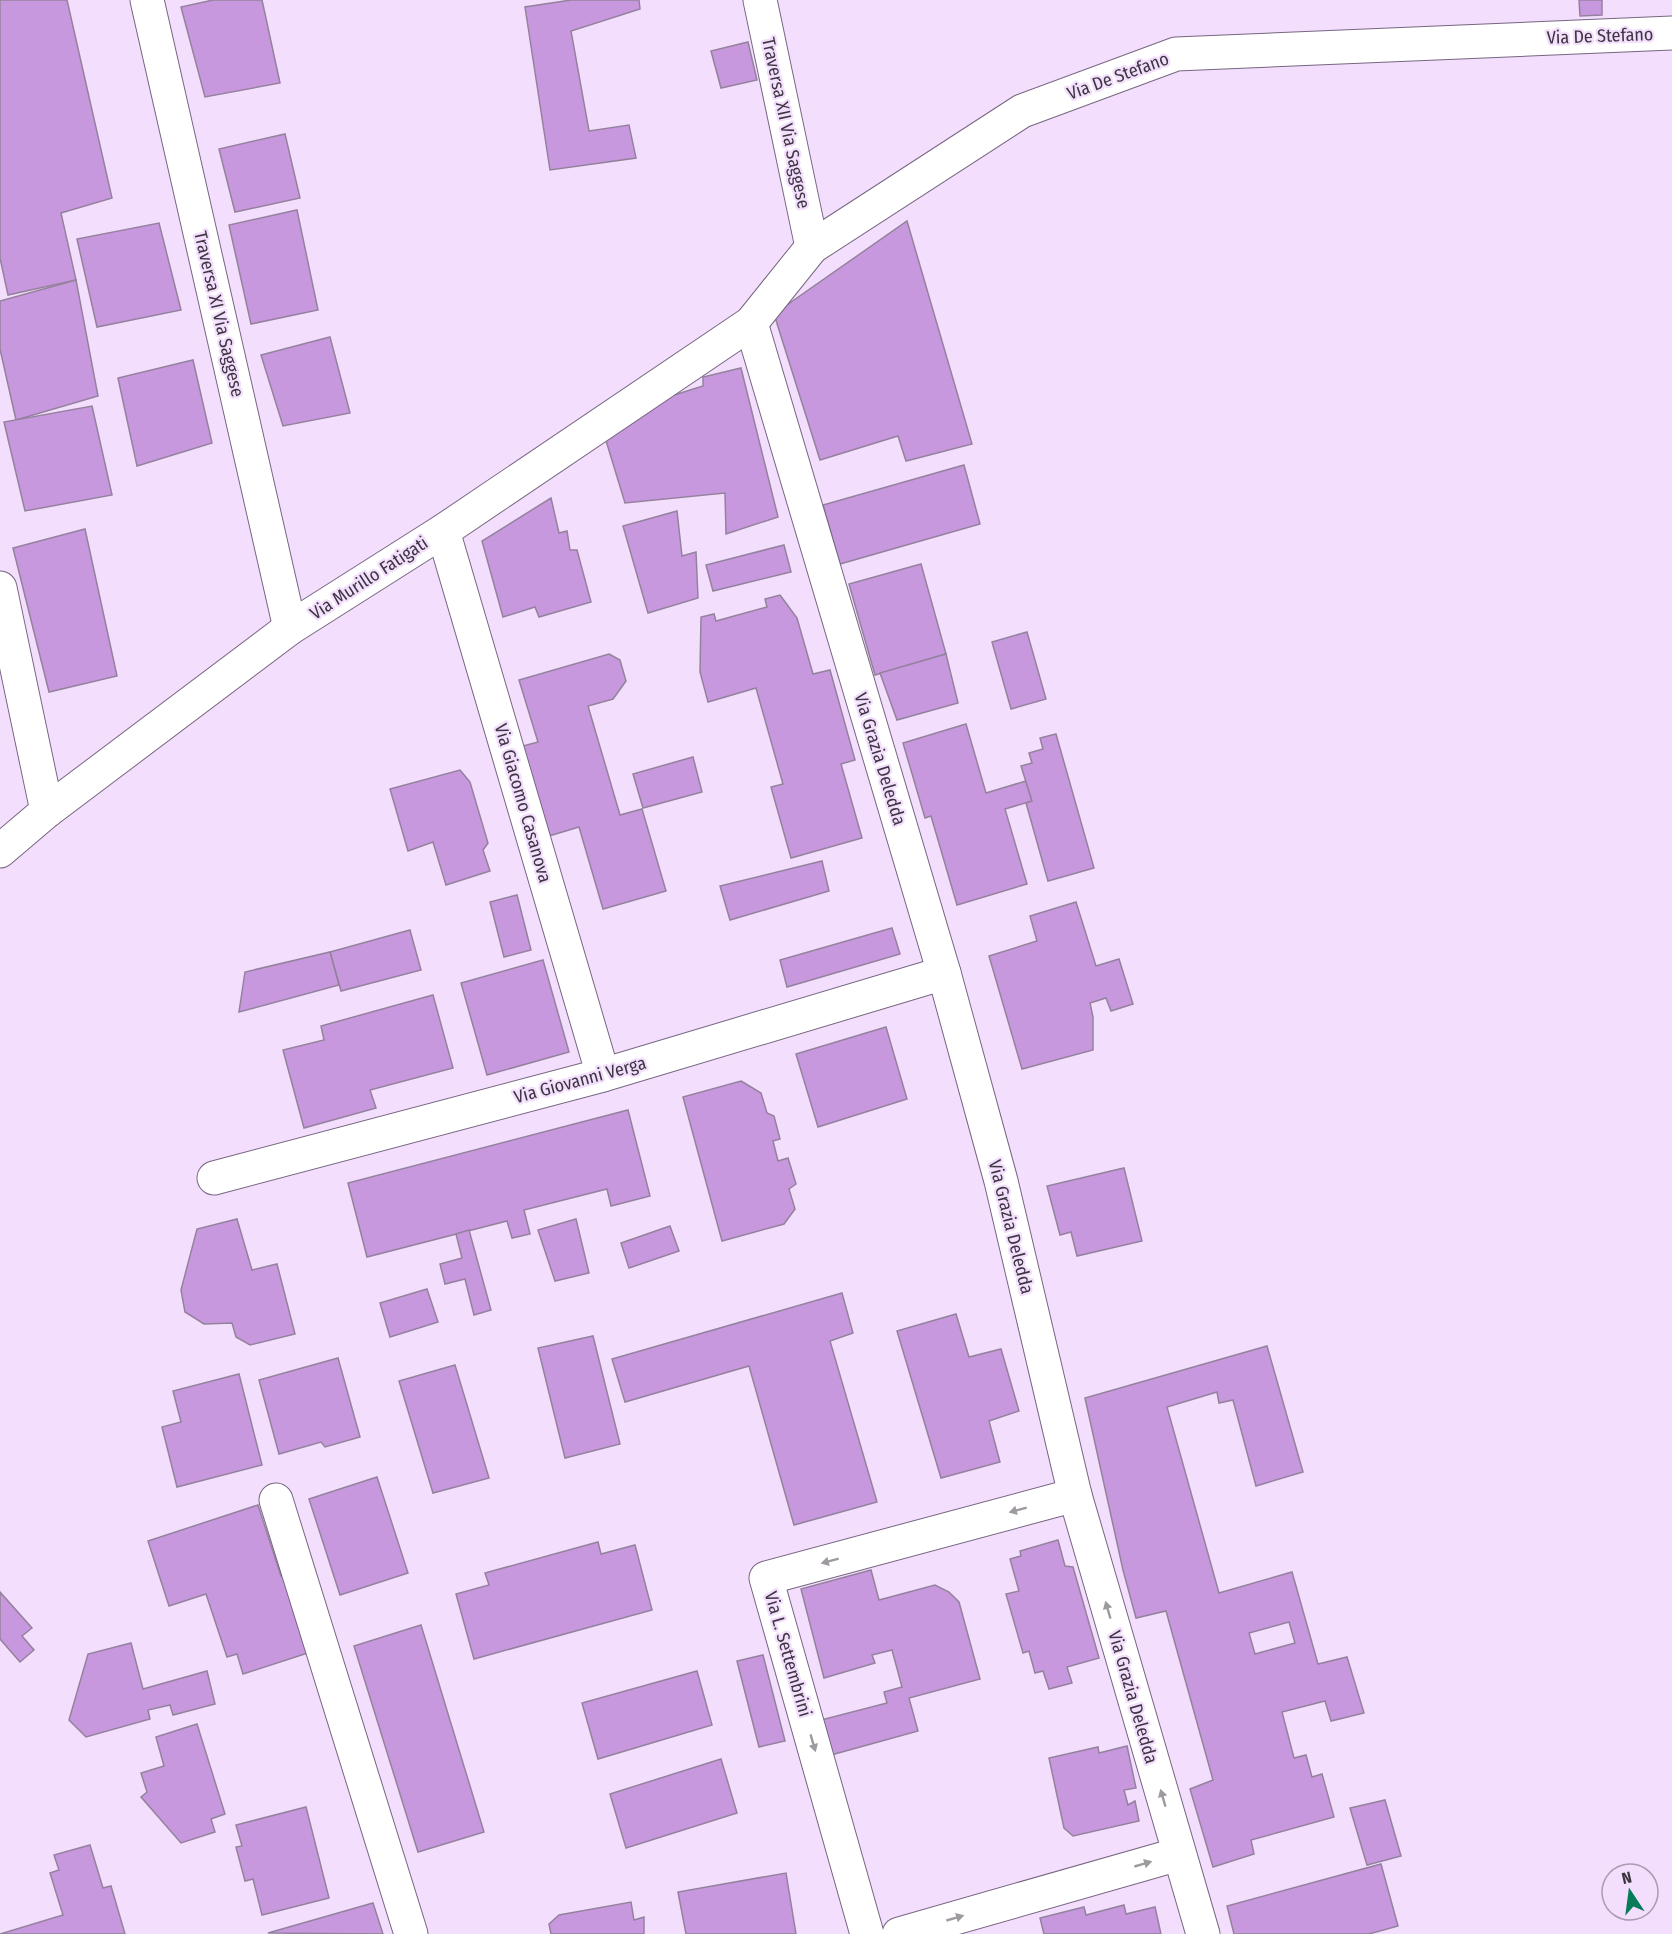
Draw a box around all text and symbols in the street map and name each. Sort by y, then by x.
street label: Via De Stefano [1546,23,1654,49]
street label: Traversa XII Via Saggese [757,35,815,211]
street label: Via De Stefano [1064,47,1172,105]
street label: Traversa XI Via Saggese [189,229,249,399]
street label: Via Murillo Fatigati [306,532,432,624]
street label: Via Grazia Deledda [849,690,911,828]
street label: Via Giacomo Casanova [490,721,556,885]
street label: Via Giovanni Verga [512,1052,649,1108]
street label: Via Grazia Deledda [984,1158,1038,1296]
one-way arrow [1009,1506,1027,1515]
one-way arrow [821,1556,839,1566]
street label: Via L. Settembrini [760,1589,816,1719]
one-way arrow [1103,1601,1112,1619]
street label: Via Grazia Deledda [1103,1628,1163,1766]
one-way arrow [809,1734,818,1752]
one-way arrow [1158,1789,1167,1807]
one-way arrow [1134,1859,1152,1868]
north arrow [1600,1862,1660,1922]
text: N [1620,1868,1634,1888]
one-way arrow [946,1913,964,1922]

